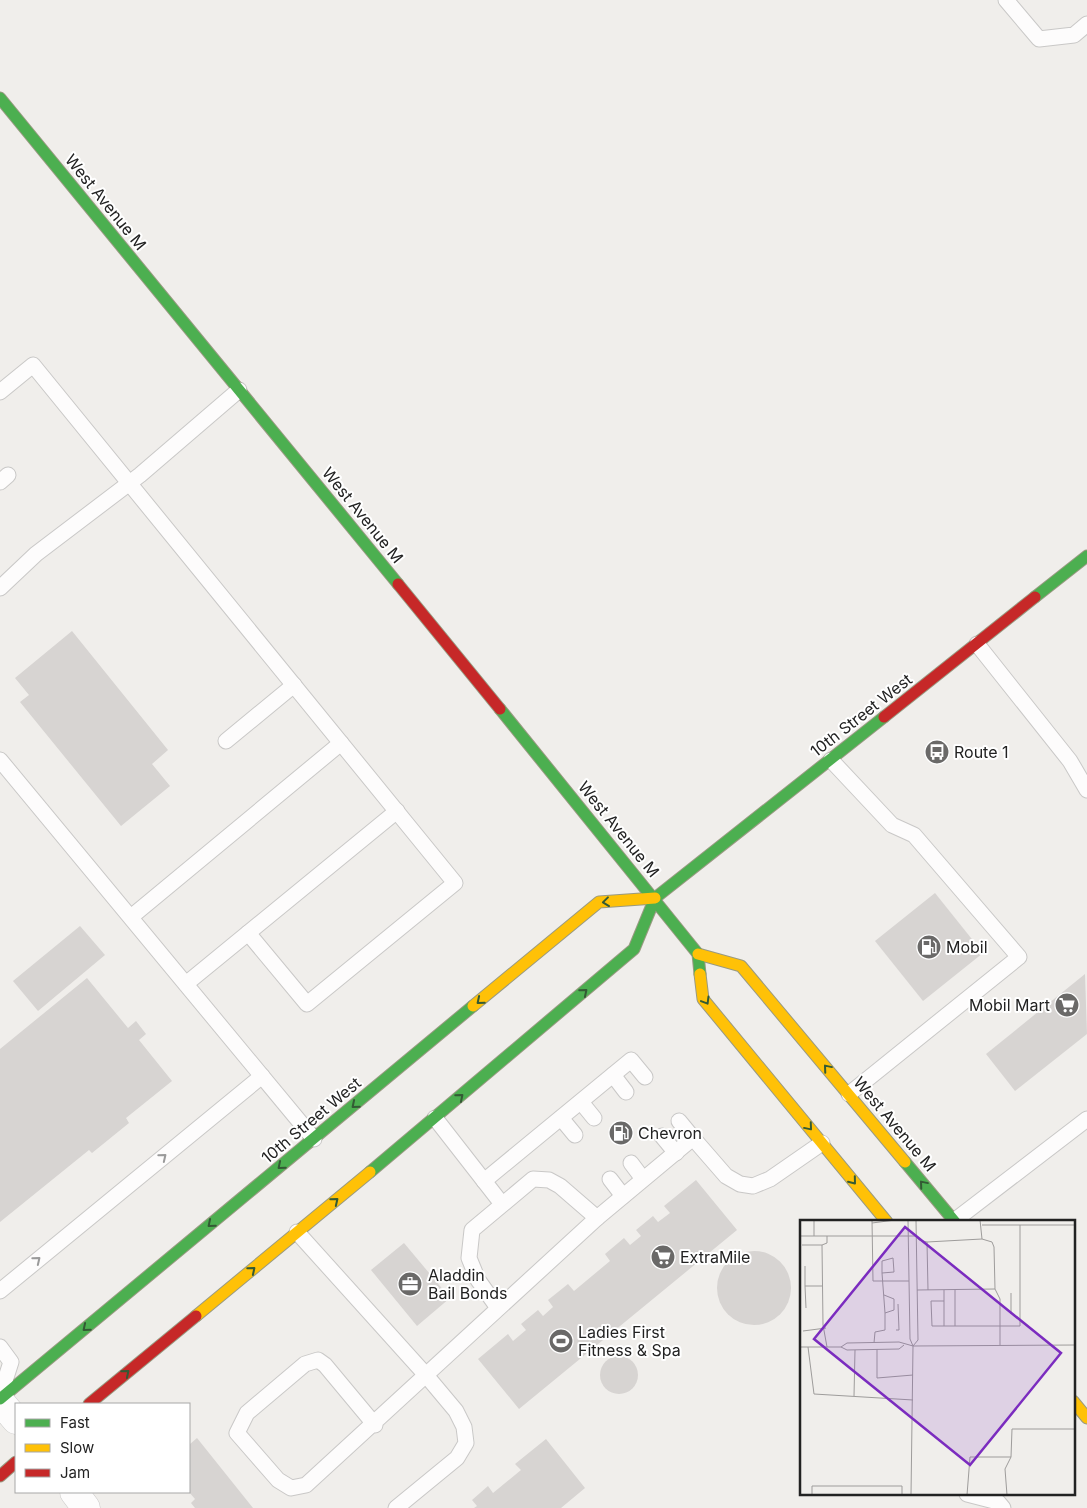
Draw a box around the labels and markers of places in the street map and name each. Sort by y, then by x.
bus stop icon: Route 1 [924,739,950,765]
place label: Route 1 [954,742,1009,762]
fuel station icon: Mobil [916,934,942,960]
place label: Mobil [946,937,988,957]
supermarket icon: Mobil Mart [1054,992,1080,1018]
place label: Mobil Mart [969,995,1050,1015]
fuel station icon: Chevron [608,1120,634,1146]
place label: Chevron [638,1123,702,1143]
supermarket icon: ExtraMile [650,1244,676,1270]
place label: ExtraMile [680,1247,750,1267]
place label: Aladdin Bail Bonds [428,1265,507,1303]
office icon: Aladdin Bail Bonds [397,1271,423,1297]
place label: Ladies First Fitness & Spa [578,1322,681,1360]
sports icon: Ladies First Fitness & Spa [548,1328,574,1354]

